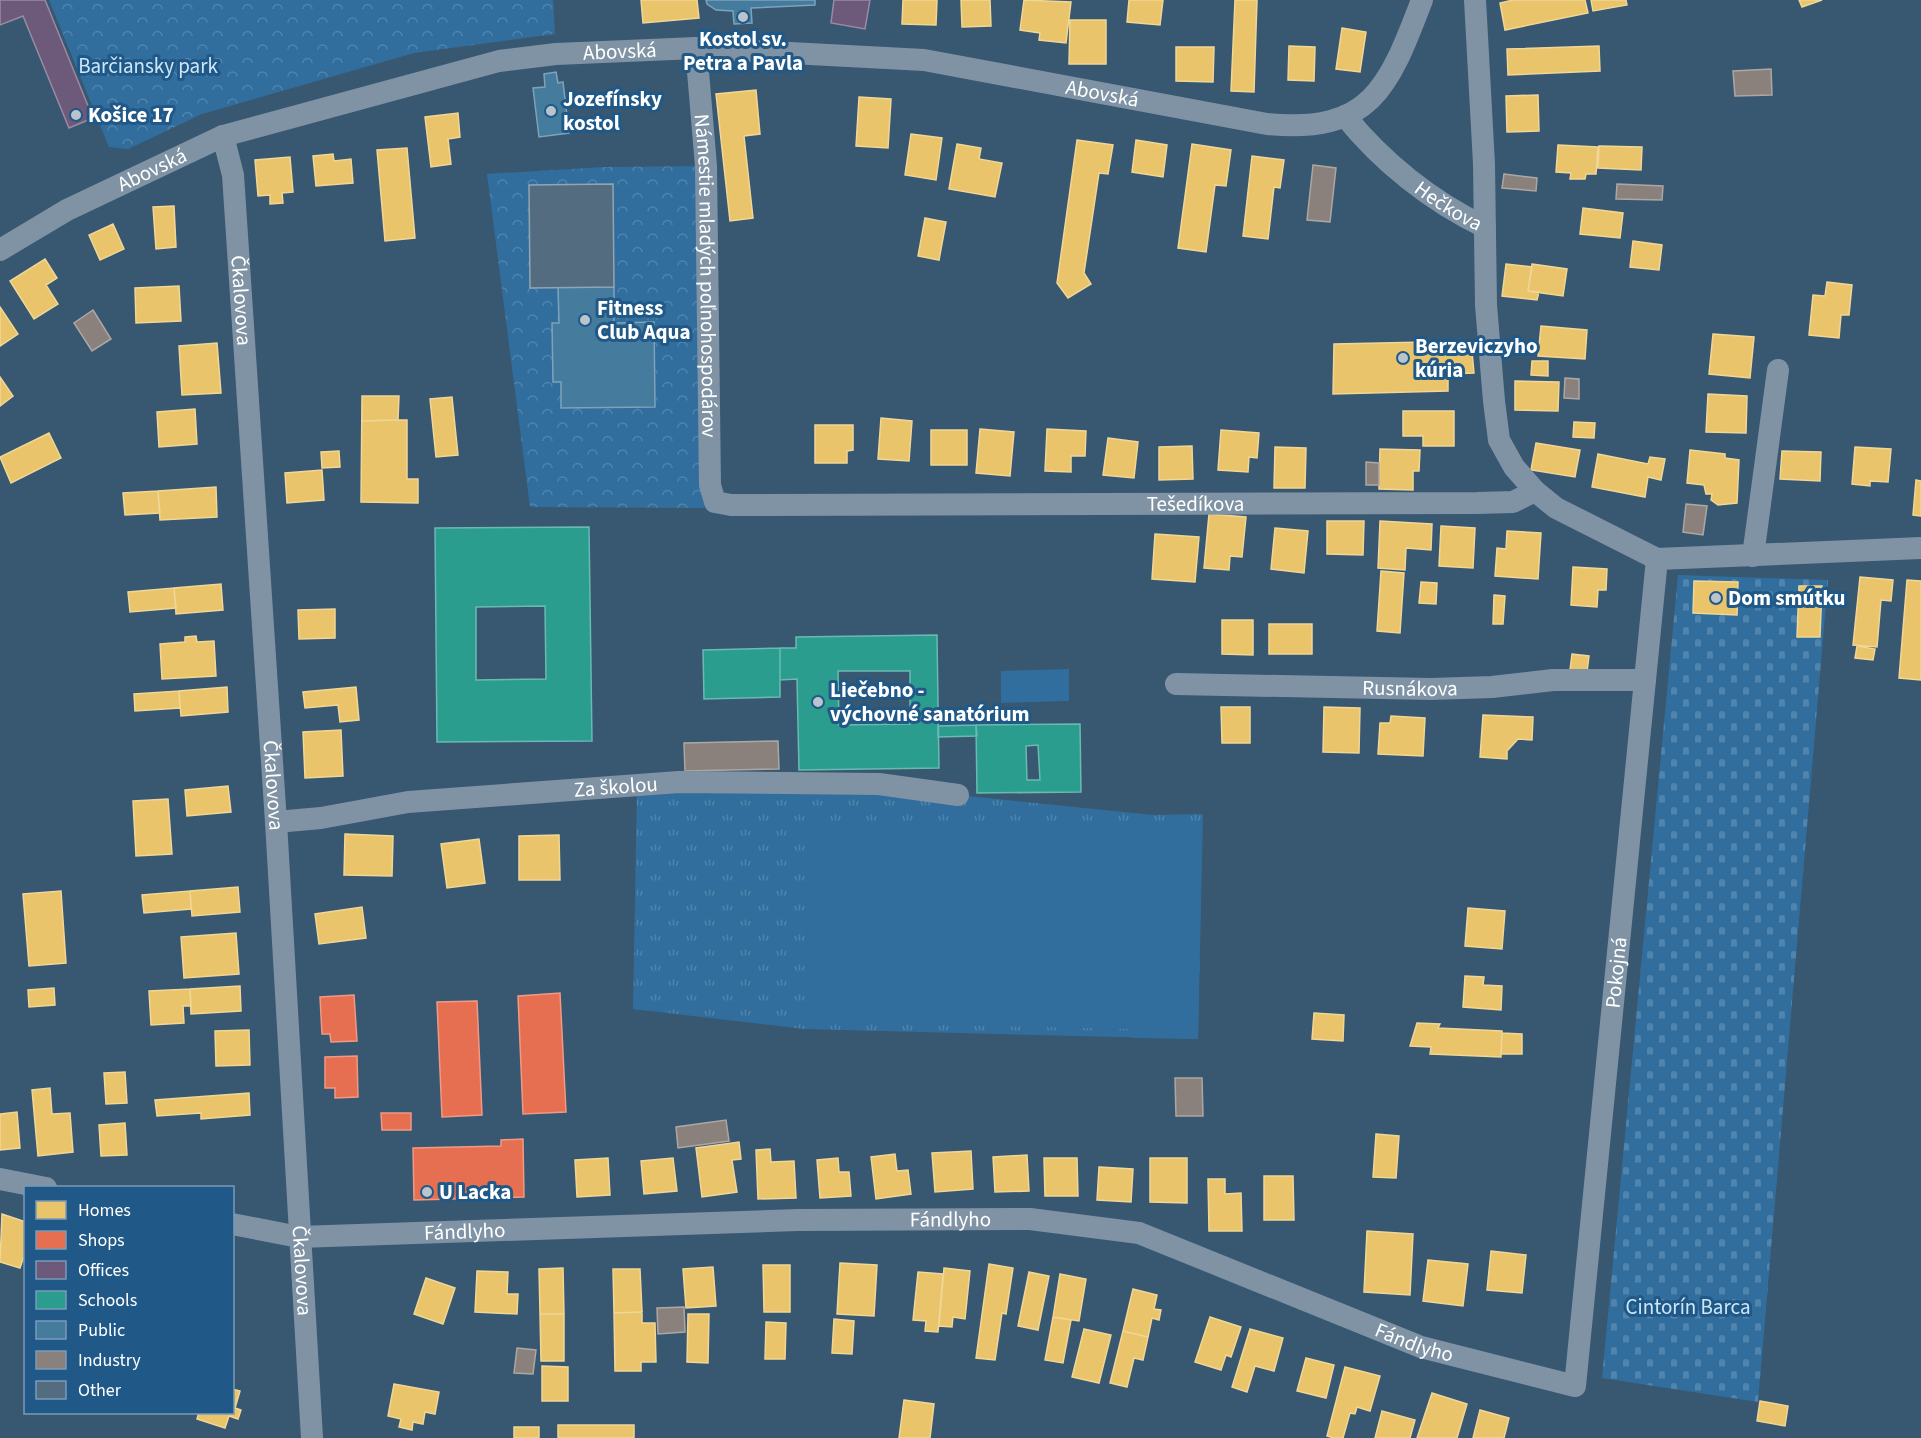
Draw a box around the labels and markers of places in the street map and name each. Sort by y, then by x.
marker: Kostol sv. Petra a Pavla [736,10,750,24]
place label: Kostol sv. Petra a Pavla [683,24,803,78]
place label: Jozefínsky kostol [563,84,662,138]
place label: Košice 17 [88,100,174,130]
marker: Jozefínsky kostol [544,104,558,118]
marker: Košice 17 [69,108,83,122]
place label: Fitness Club Aqua [597,293,690,347]
marker: Fitness Club Aqua [578,313,592,327]
place label: Berzeviczyho kúria [1415,331,1538,385]
marker: Berzeviczyho kúria [1396,351,1410,365]
place label: Dom smútku [1728,583,1846,613]
marker: Dom smútku [1709,591,1723,605]
place label: Liečebno - výchovné sanatórium [830,675,1030,729]
marker: Liečebno - výchovné sanatórium [811,695,825,709]
place label: U Lacka [439,1177,511,1207]
marker: U Lacka [420,1185,434,1199]

